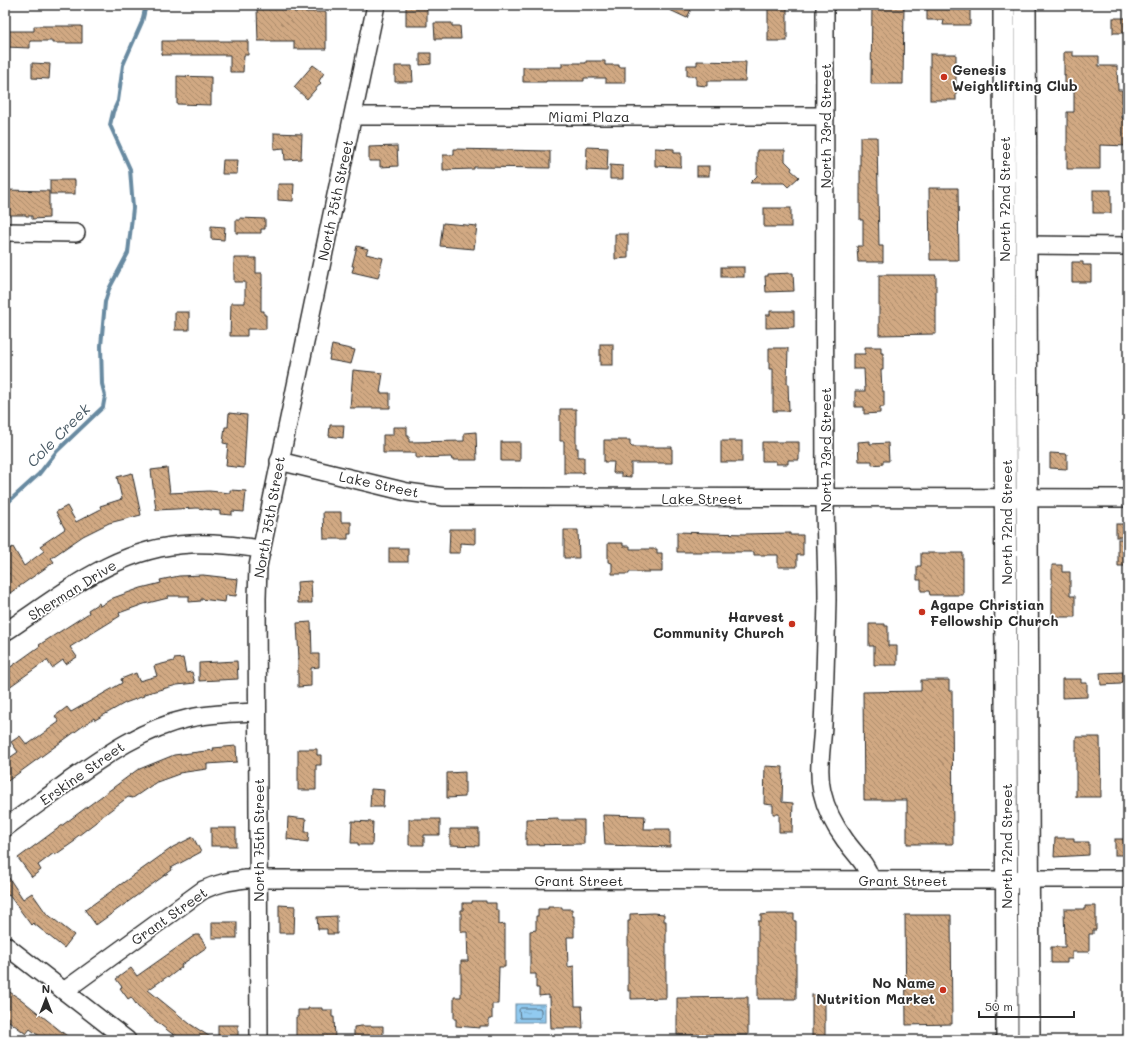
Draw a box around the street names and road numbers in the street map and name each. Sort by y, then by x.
street label: North 73rd Street [816,63,835,189]
street label: Miami Plaza [548,107,630,126]
street label: North 72nd Street [995,136,1014,262]
street label: North 75th Street [313,138,357,262]
street label: North 73rd Street [816,387,835,513]
street label: North 75th Street [249,455,289,579]
street label: North 72nd Street [997,459,1016,585]
street label: Lake Street [337,466,421,502]
street label: Lake Street [661,489,743,508]
street label: Sherman Drive [24,555,120,625]
street label: Erskine Street [36,737,128,809]
street label: North 75th Street [249,778,268,902]
street label: North 72nd Street [997,783,1016,909]
street label: Grant Street [534,871,624,890]
street label: Grant Street [858,871,948,890]
street label: Grant Street [127,883,211,949]

